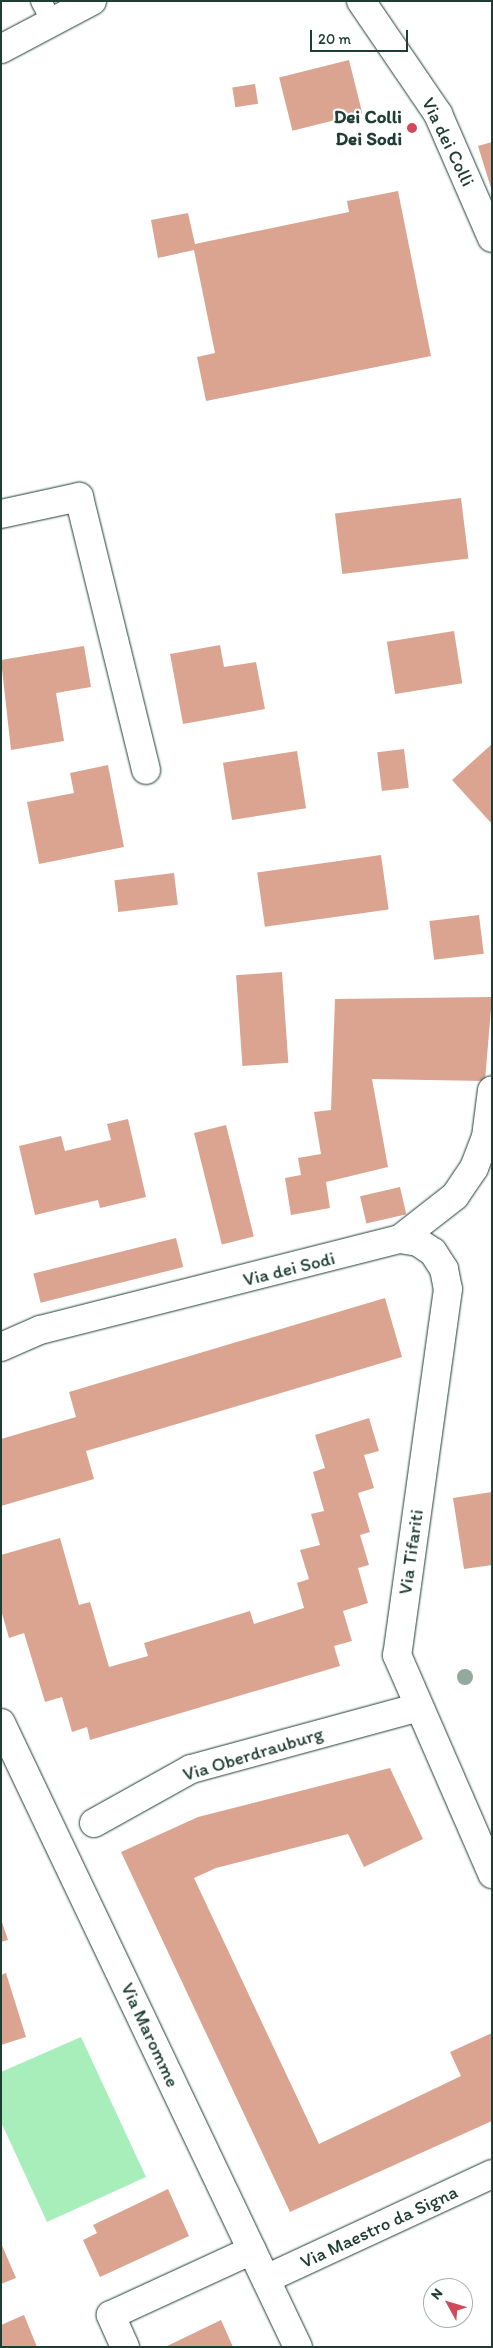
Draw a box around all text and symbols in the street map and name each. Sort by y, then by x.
scale bar [313,20,410,52]
text: 20 m [318,30,351,48]
street label: Via dei Colli [417,94,479,190]
place label: Dei Colli Dei Sodi [334,106,402,150]
marker: Dei Colli Dei Sodi [406,122,418,134]
street label: Via dei Sodi [241,1247,337,1291]
street label: Via Tifariti [394,1508,428,1596]
street label: Via Oberdrauburg [180,1722,326,1786]
street label: Via Maromme [116,1979,184,2091]
street label: Via Maestro da Signa [297,2181,461,2273]
north arrow [423,2278,473,2328]
text: N [427,2285,446,2303]

